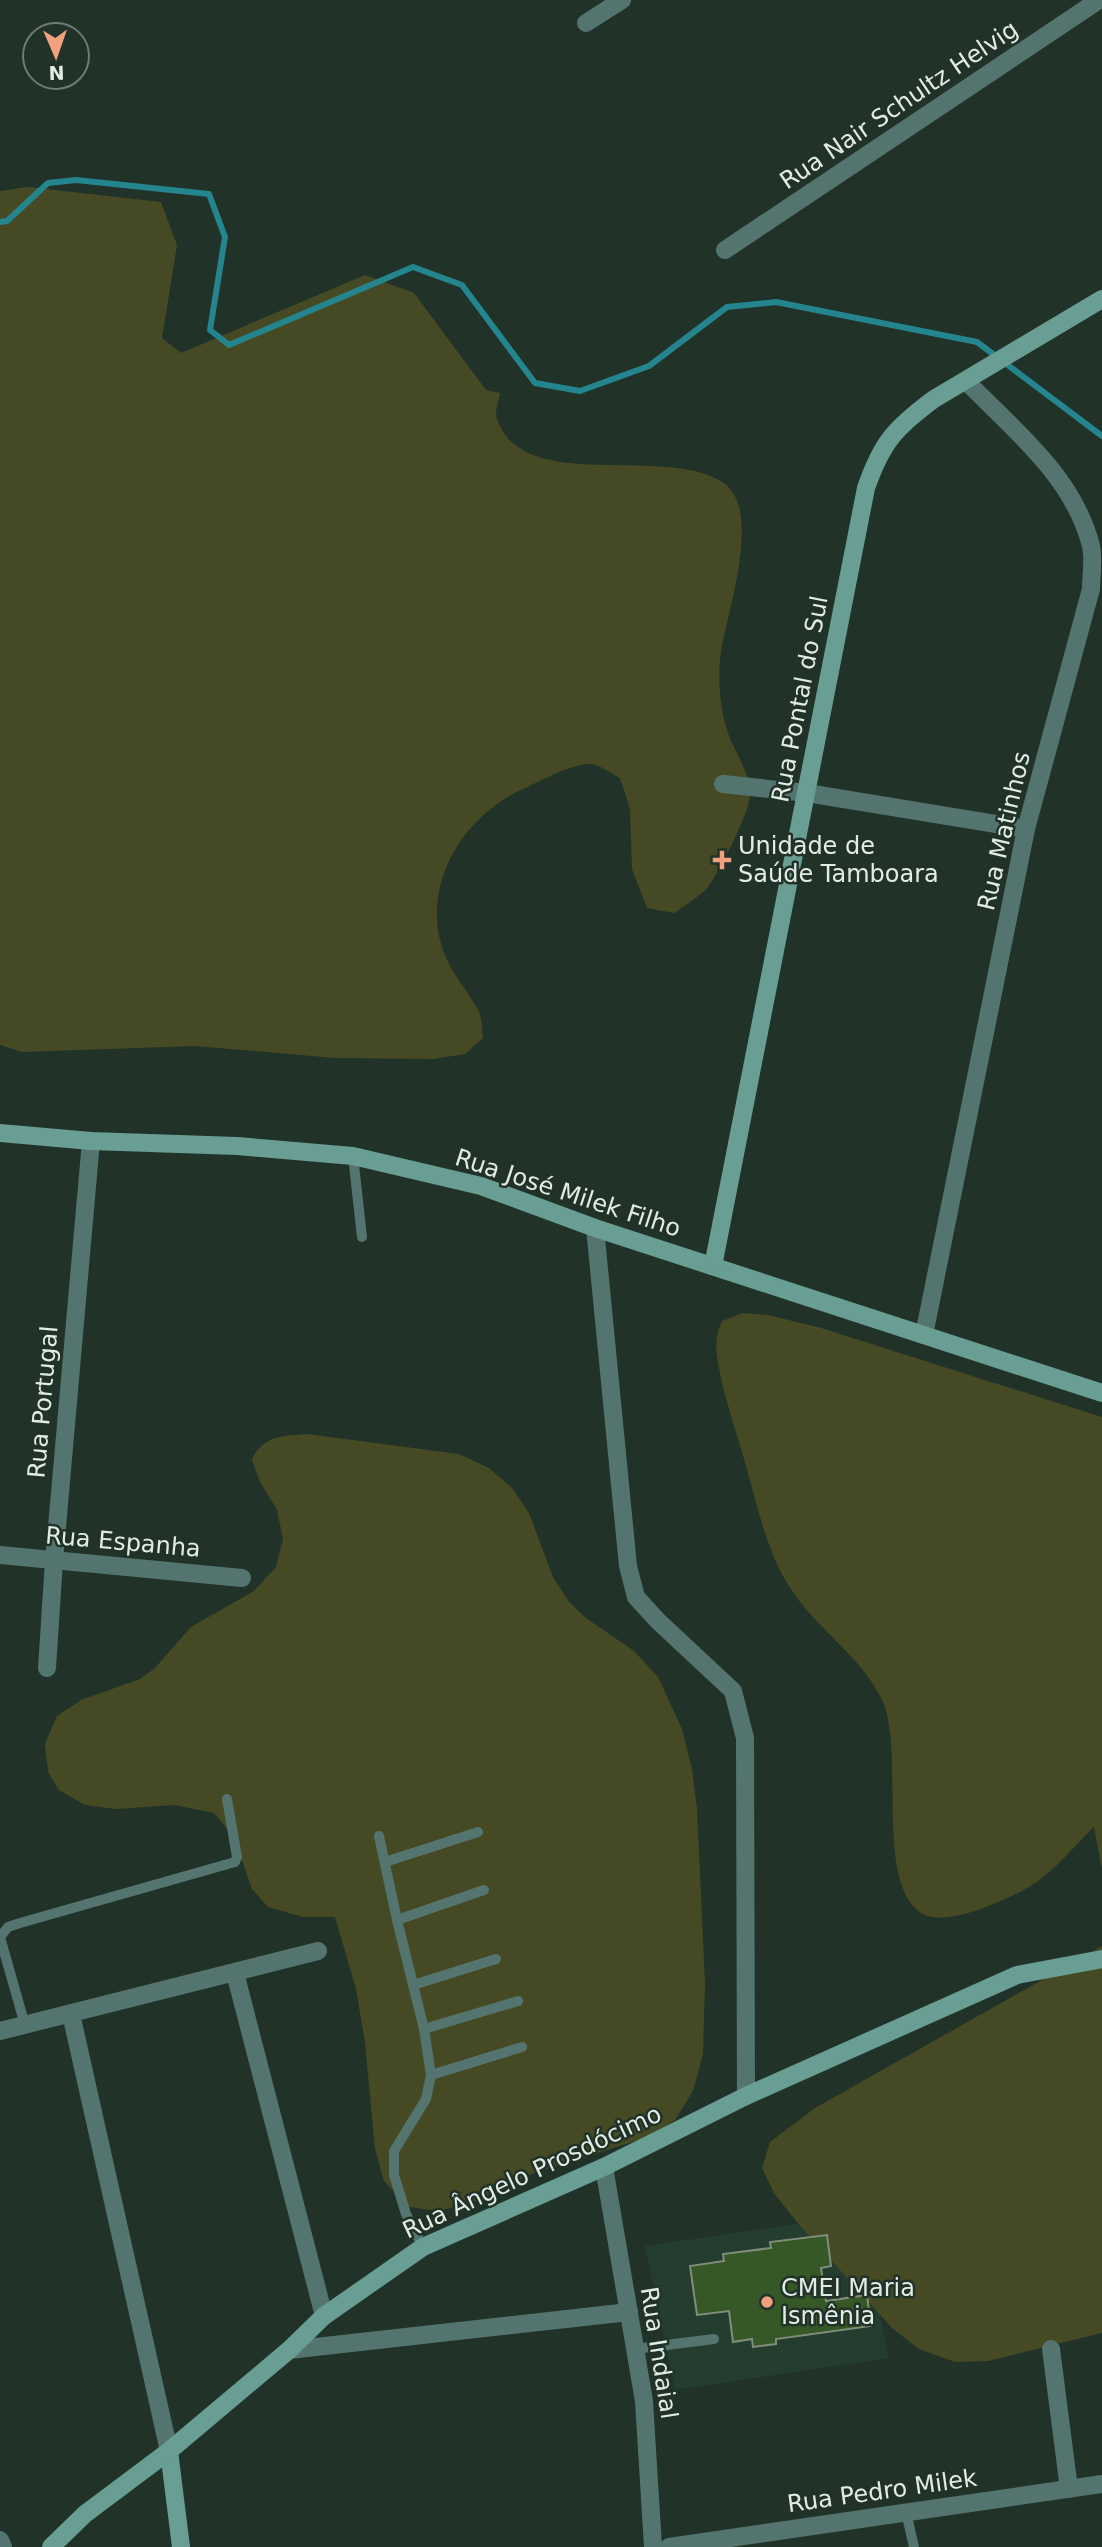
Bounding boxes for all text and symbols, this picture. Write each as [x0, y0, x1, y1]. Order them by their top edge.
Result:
street label: Rua Nair Schultz Helvig [775, 15, 1023, 195]
north arrow [21, 21, 91, 91]
text: N [48, 62, 65, 84]
street label: Rua Pontal do Sul [766, 593, 834, 805]
street label: Rua Matinhos [972, 749, 1036, 913]
place label: Unidade de Saúde Tamboara [738, 832, 939, 888]
marker: Unidade de Saúde Tamboara [712, 850, 732, 870]
street label: Rua José Milek Filho [452, 1143, 684, 1243]
street label: Rua Portugal [22, 1325, 64, 1479]
street label: Rua Espanha [44, 1521, 202, 1563]
street label: Rua Ângelo Prosdócimo [398, 2099, 666, 2244]
place label: CMEI Maria Ismênia [781, 2274, 915, 2330]
street label: Rua Indaial [635, 2285, 683, 2421]
marker: CMEI Maria Ismênia [759, 2294, 775, 2310]
street label: Rua Pedro Milek [785, 2464, 979, 2518]

